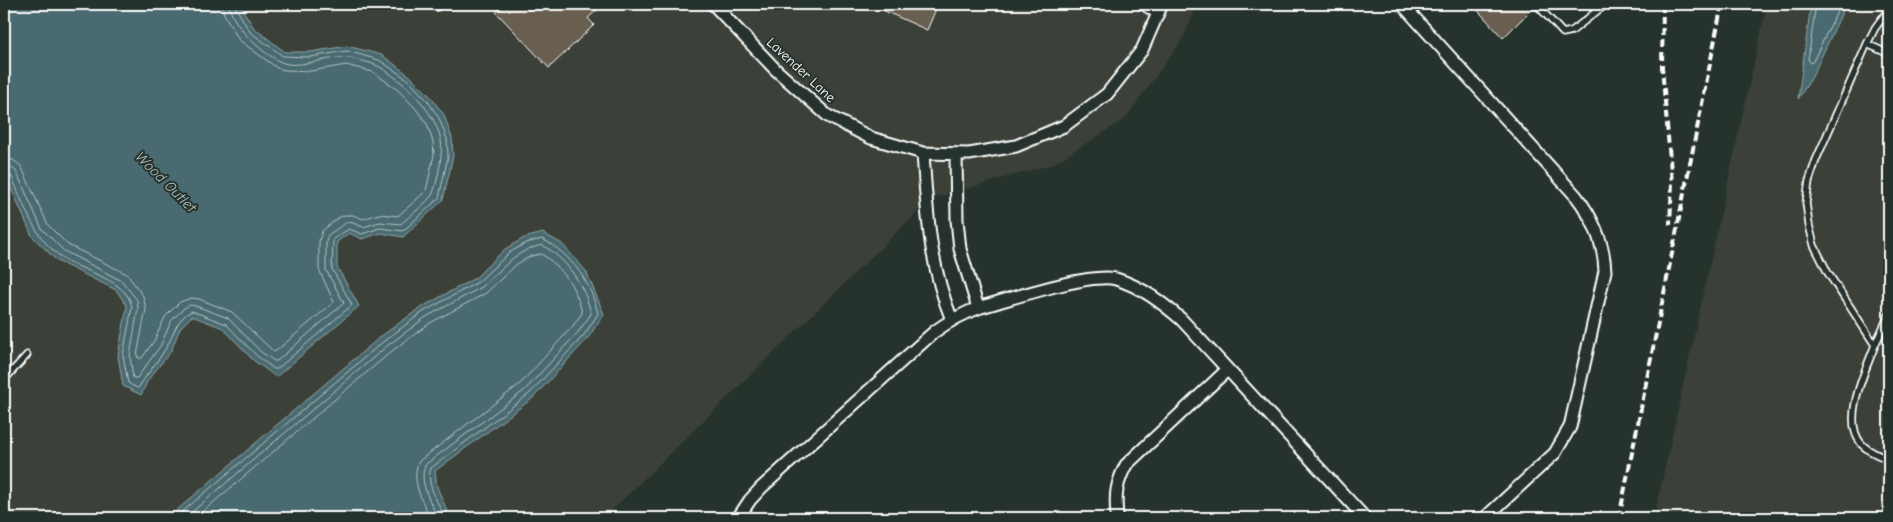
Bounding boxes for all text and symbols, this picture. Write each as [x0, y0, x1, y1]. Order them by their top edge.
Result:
street label: Lavender Lane [763, 34, 839, 106]
water label: Wood Outlet [132, 148, 201, 217]

